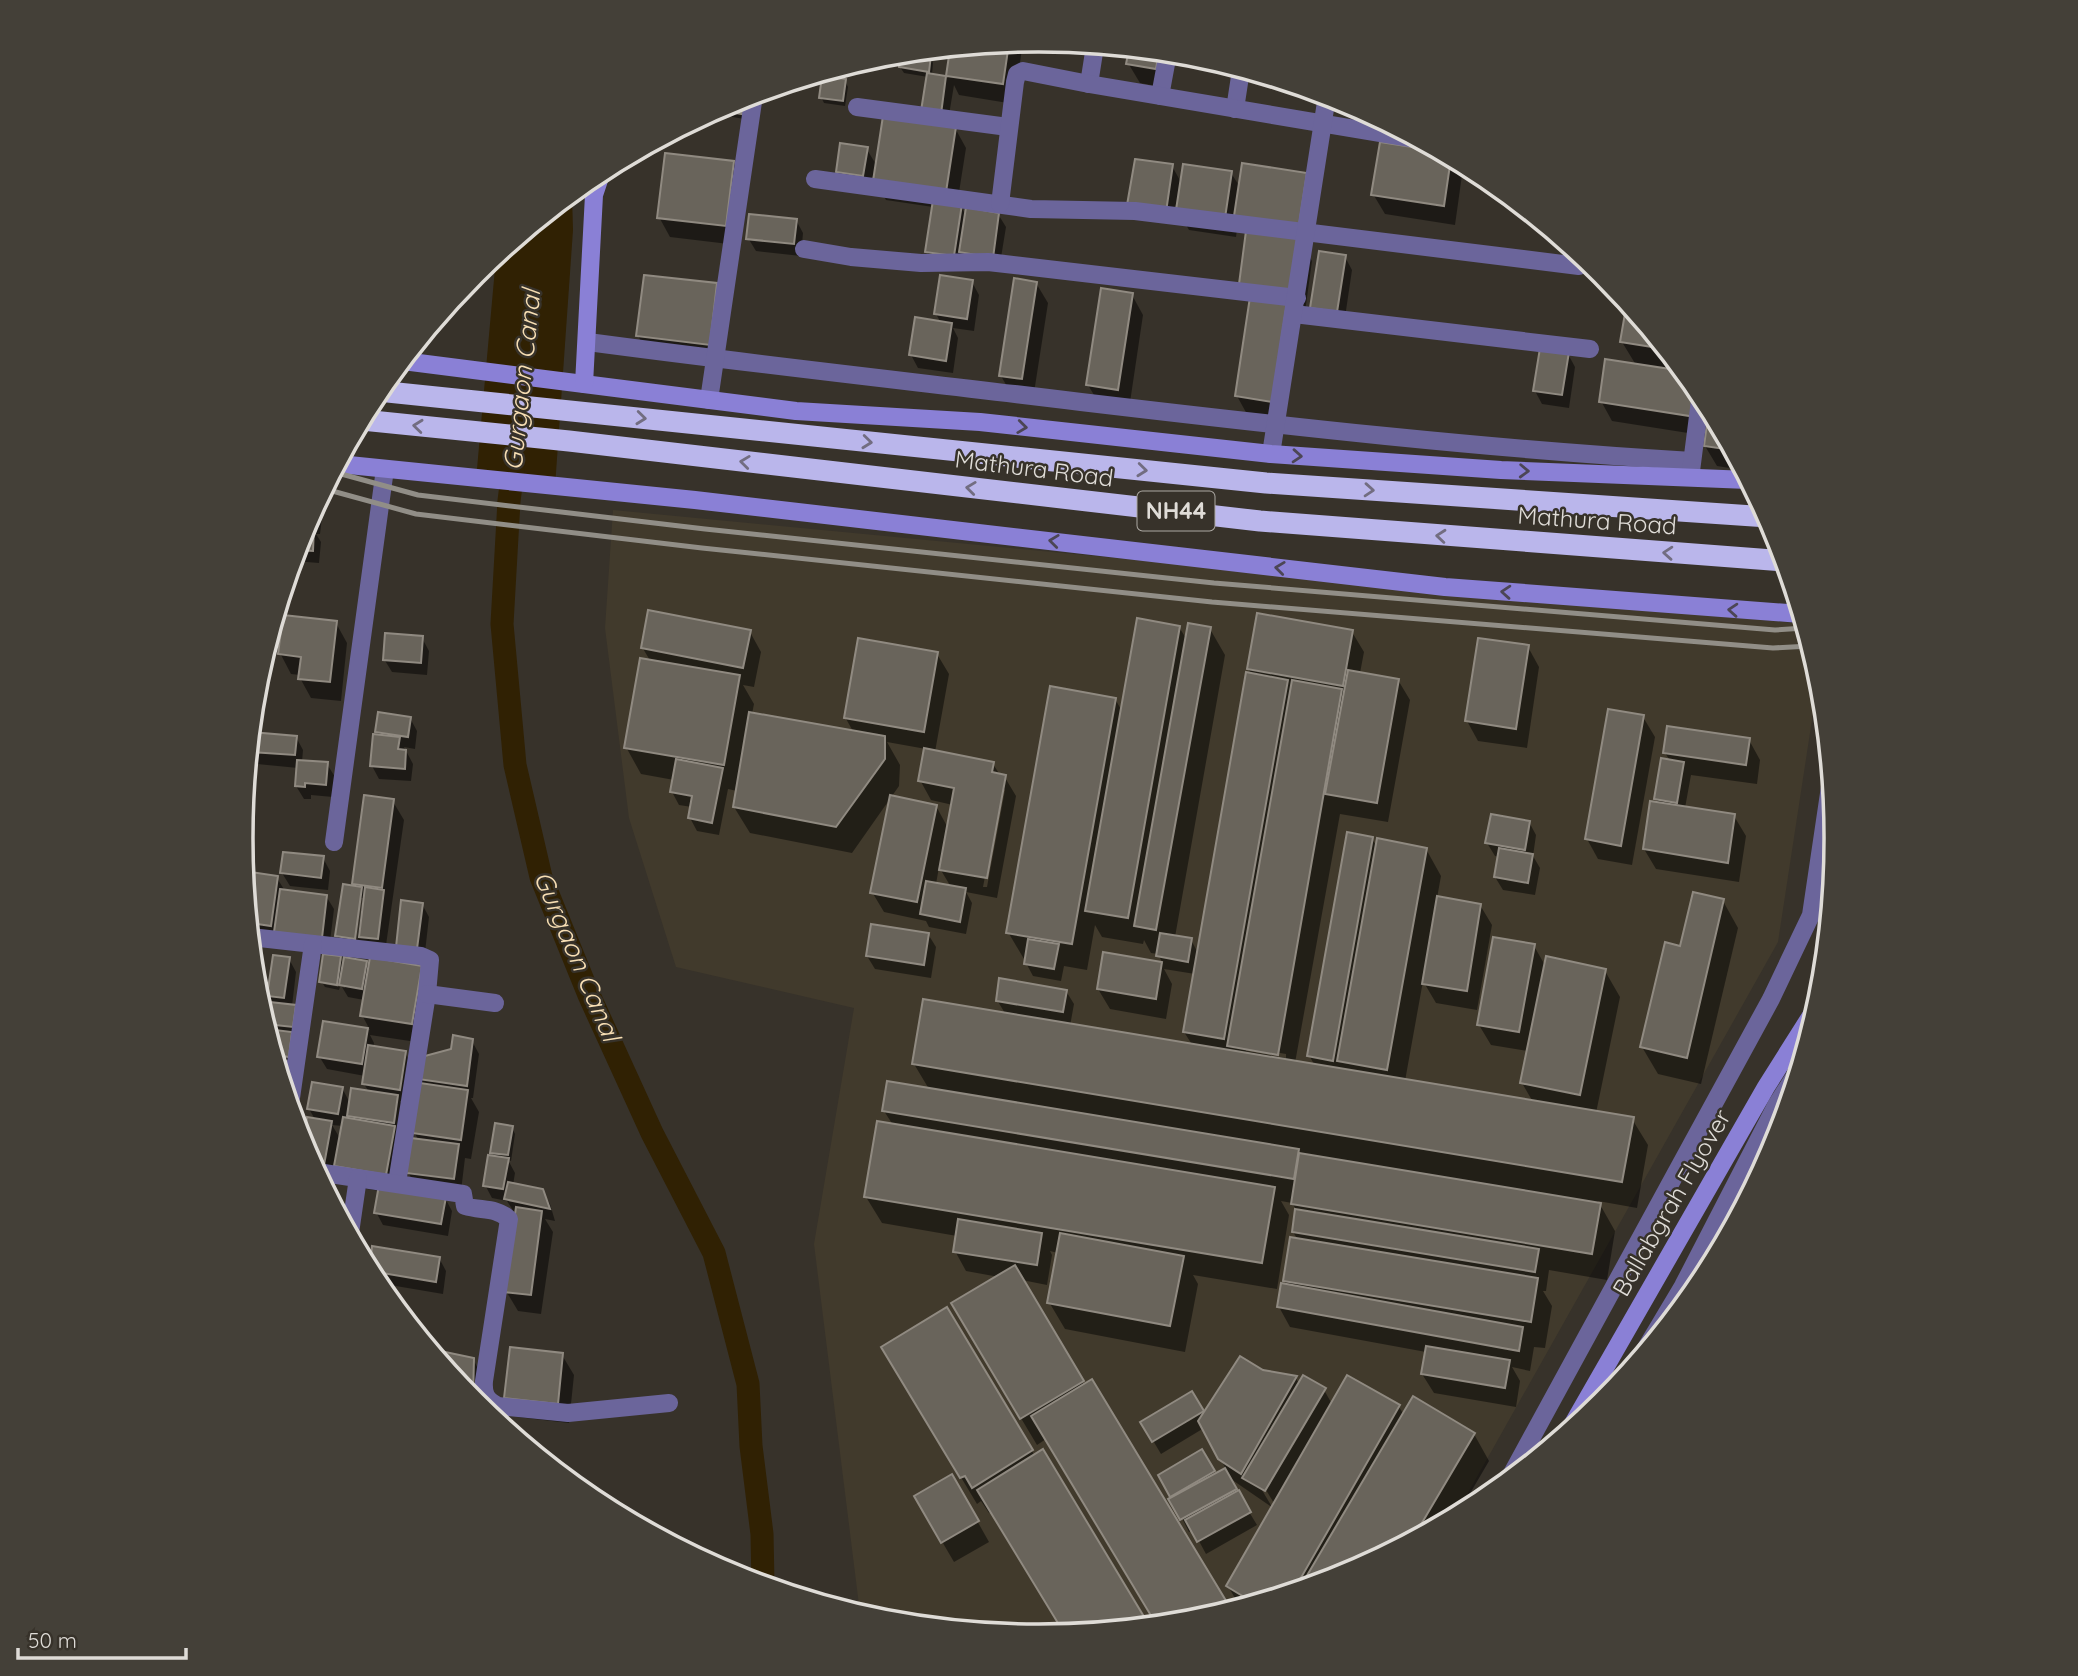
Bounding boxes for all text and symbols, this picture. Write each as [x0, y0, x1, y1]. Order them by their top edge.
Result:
water label: Gurgaon Canal [496, 285, 548, 472]
one-way arrow [635, 411, 647, 426]
one-way arrow [412, 419, 423, 434]
one-way arrow [1016, 419, 1028, 434]
one-way arrow [862, 434, 873, 449]
street label: Mathura Road [953, 443, 1115, 493]
one-way arrow [1292, 448, 1303, 463]
one-way arrow [739, 454, 751, 469]
one-way arrow [1137, 462, 1148, 477]
one-way arrow [1519, 464, 1530, 479]
one-way arrow [965, 480, 977, 495]
one-way arrow [1364, 482, 1375, 497]
road number: NH44 [1138, 491, 1214, 530]
street label: Mathura Road [1517, 499, 1678, 541]
one-way arrow [1435, 529, 1446, 544]
one-way arrow [1048, 534, 1060, 549]
one-way arrow [1662, 546, 1673, 561]
one-way arrow [1274, 561, 1285, 576]
one-way arrow [1500, 585, 1511, 600]
one-way arrow [1727, 603, 1738, 618]
water label: Gurgaon Canal [527, 866, 629, 1049]
street label: Ballabgrah Flyover [1605, 1104, 1737, 1301]
scale bar [18, 1616, 186, 1660]
text: 50 m [28, 1627, 77, 1653]

